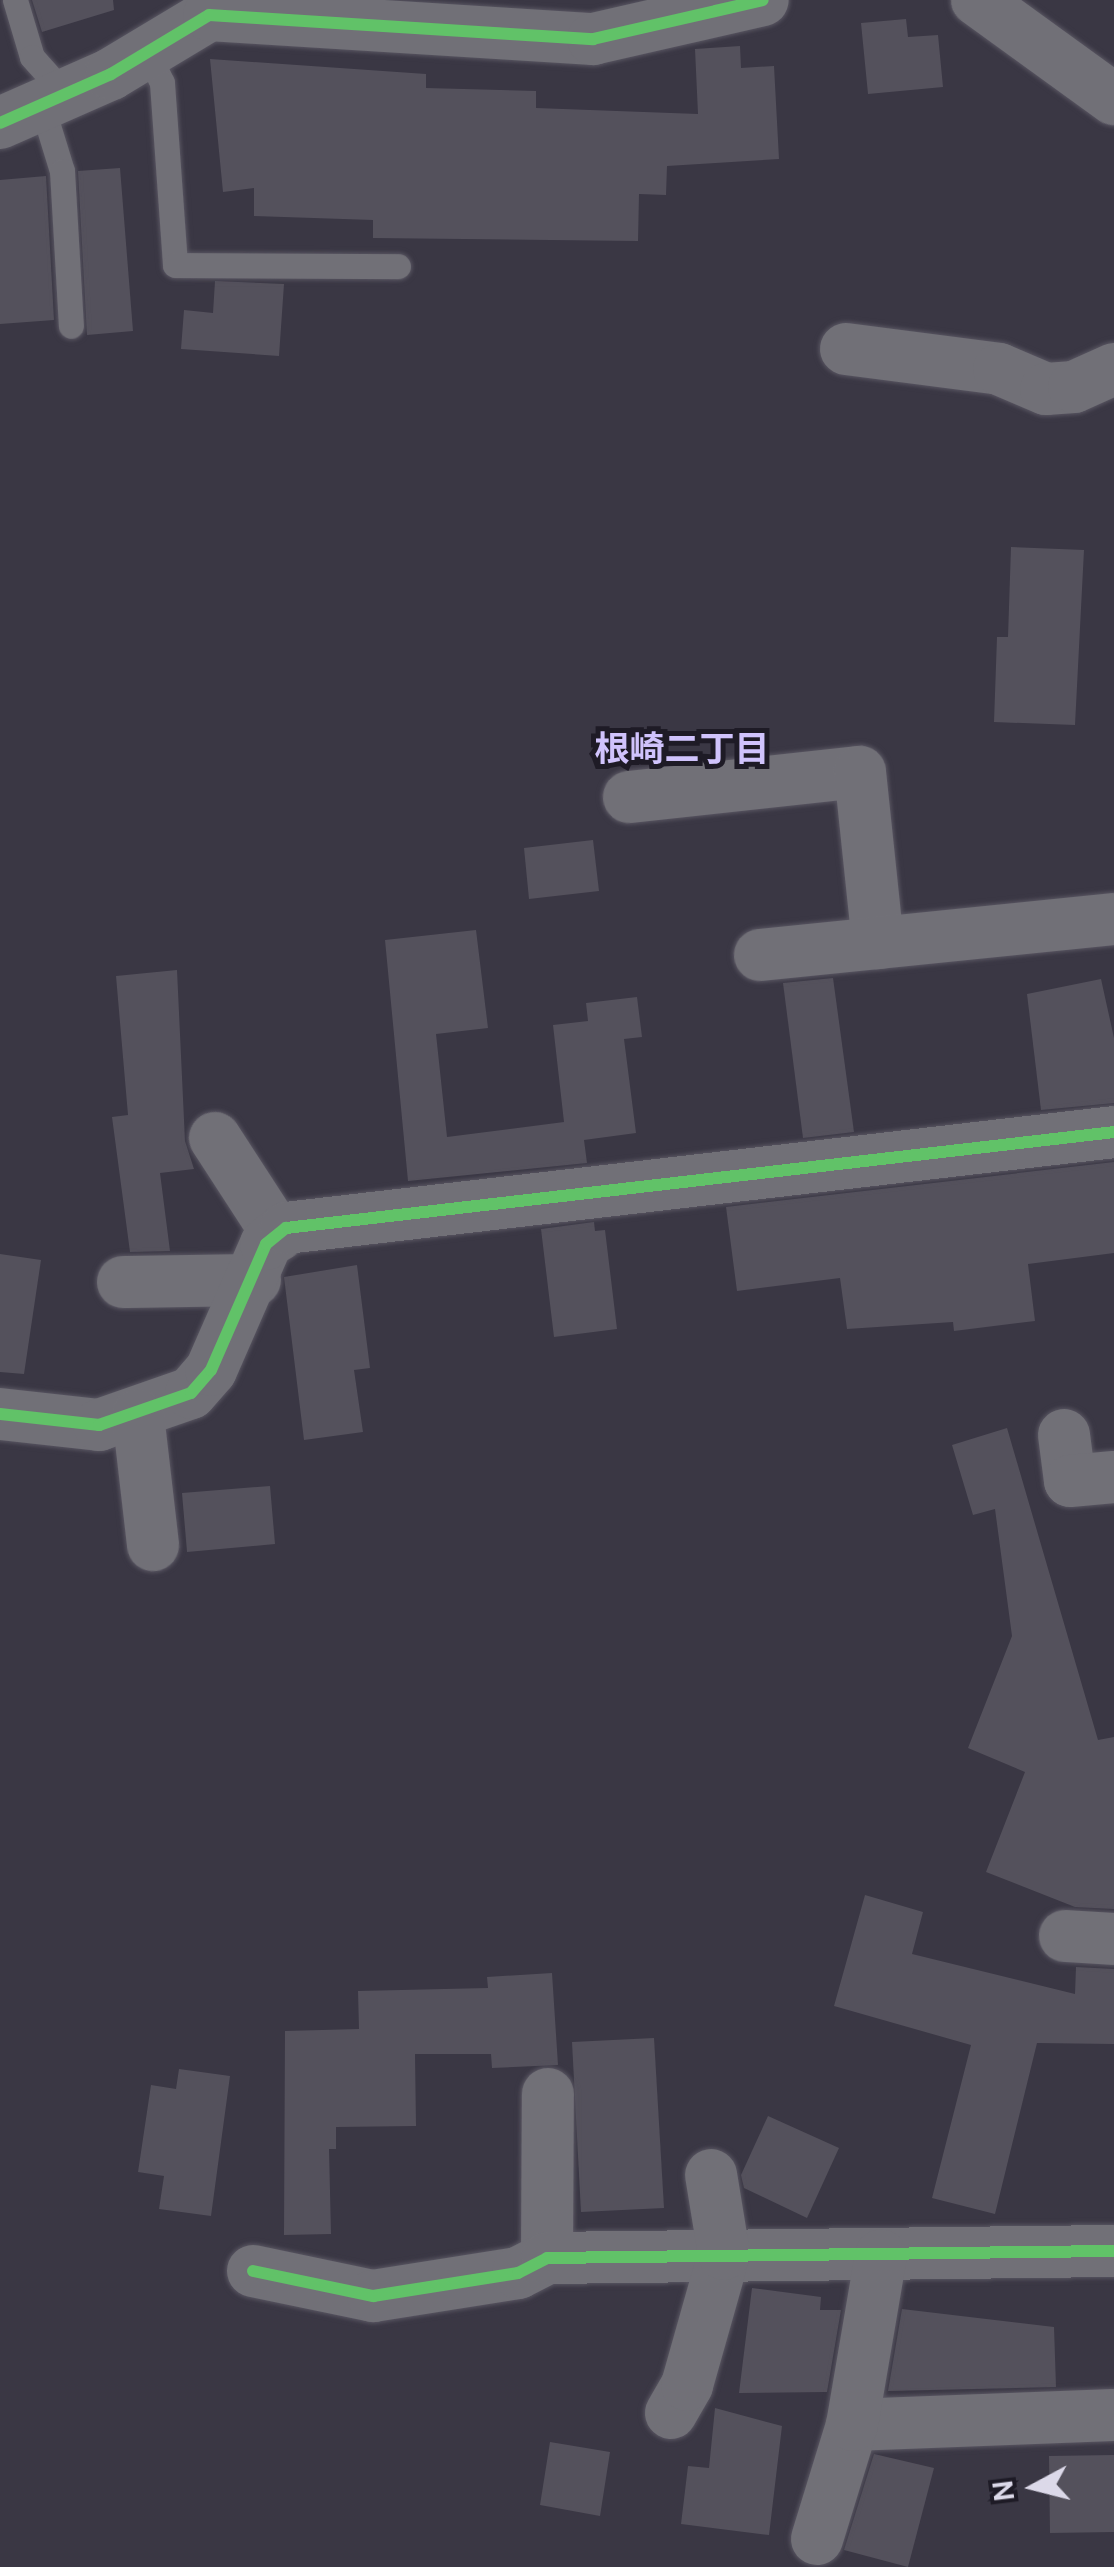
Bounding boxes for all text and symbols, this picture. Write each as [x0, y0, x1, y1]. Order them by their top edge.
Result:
district label: 根崎二丁目 [595, 728, 769, 770]
north arrow [984, 2437, 1084, 2537]
text: N [984, 2478, 1023, 2503]

